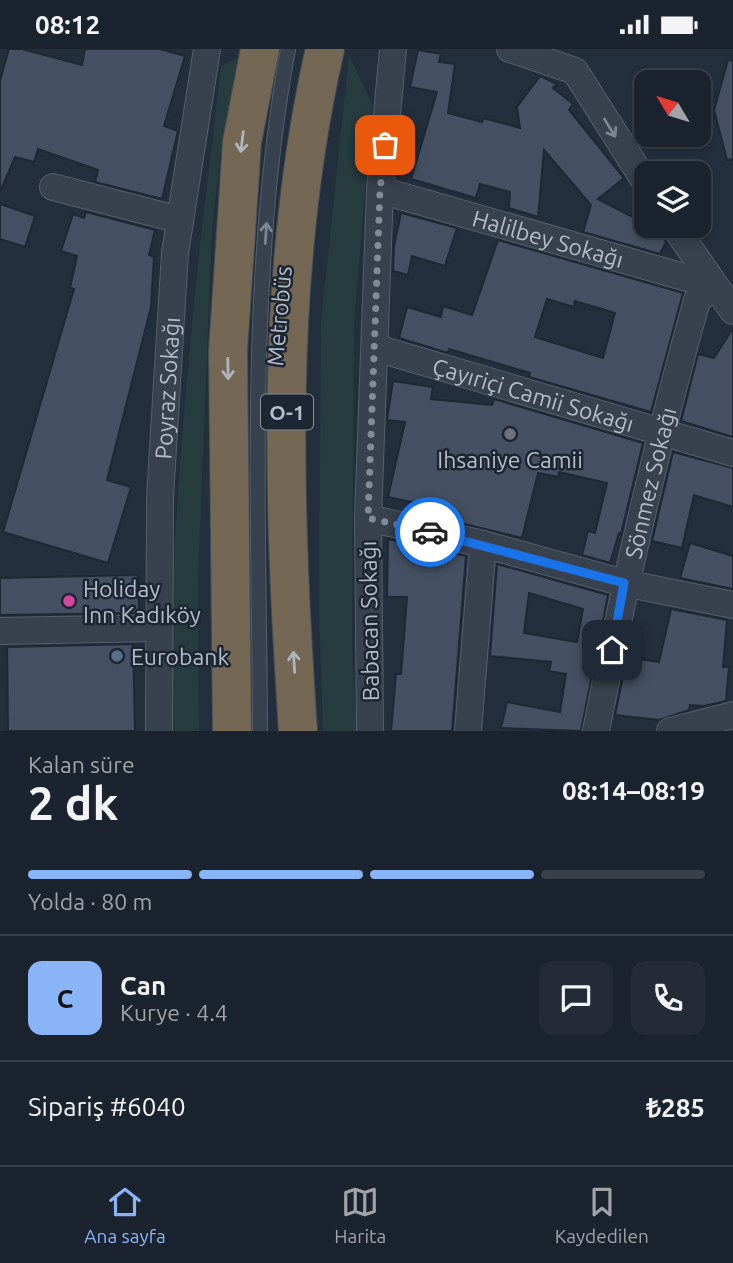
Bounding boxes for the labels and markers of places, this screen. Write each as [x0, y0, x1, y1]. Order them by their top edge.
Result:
pin [355, 115, 415, 175]
marker: Ihsaniye Camii [502, 426, 518, 442]
place label: Ihsaniye Camii [437, 447, 583, 472]
place label: Holiday Inn Kadıköy [83, 576, 201, 627]
marker: Holiday Inn Kadıköy [61, 593, 77, 609]
pin [582, 620, 642, 680]
place label: Eurobank [131, 644, 229, 669]
marker: Eurobank [109, 648, 125, 664]

